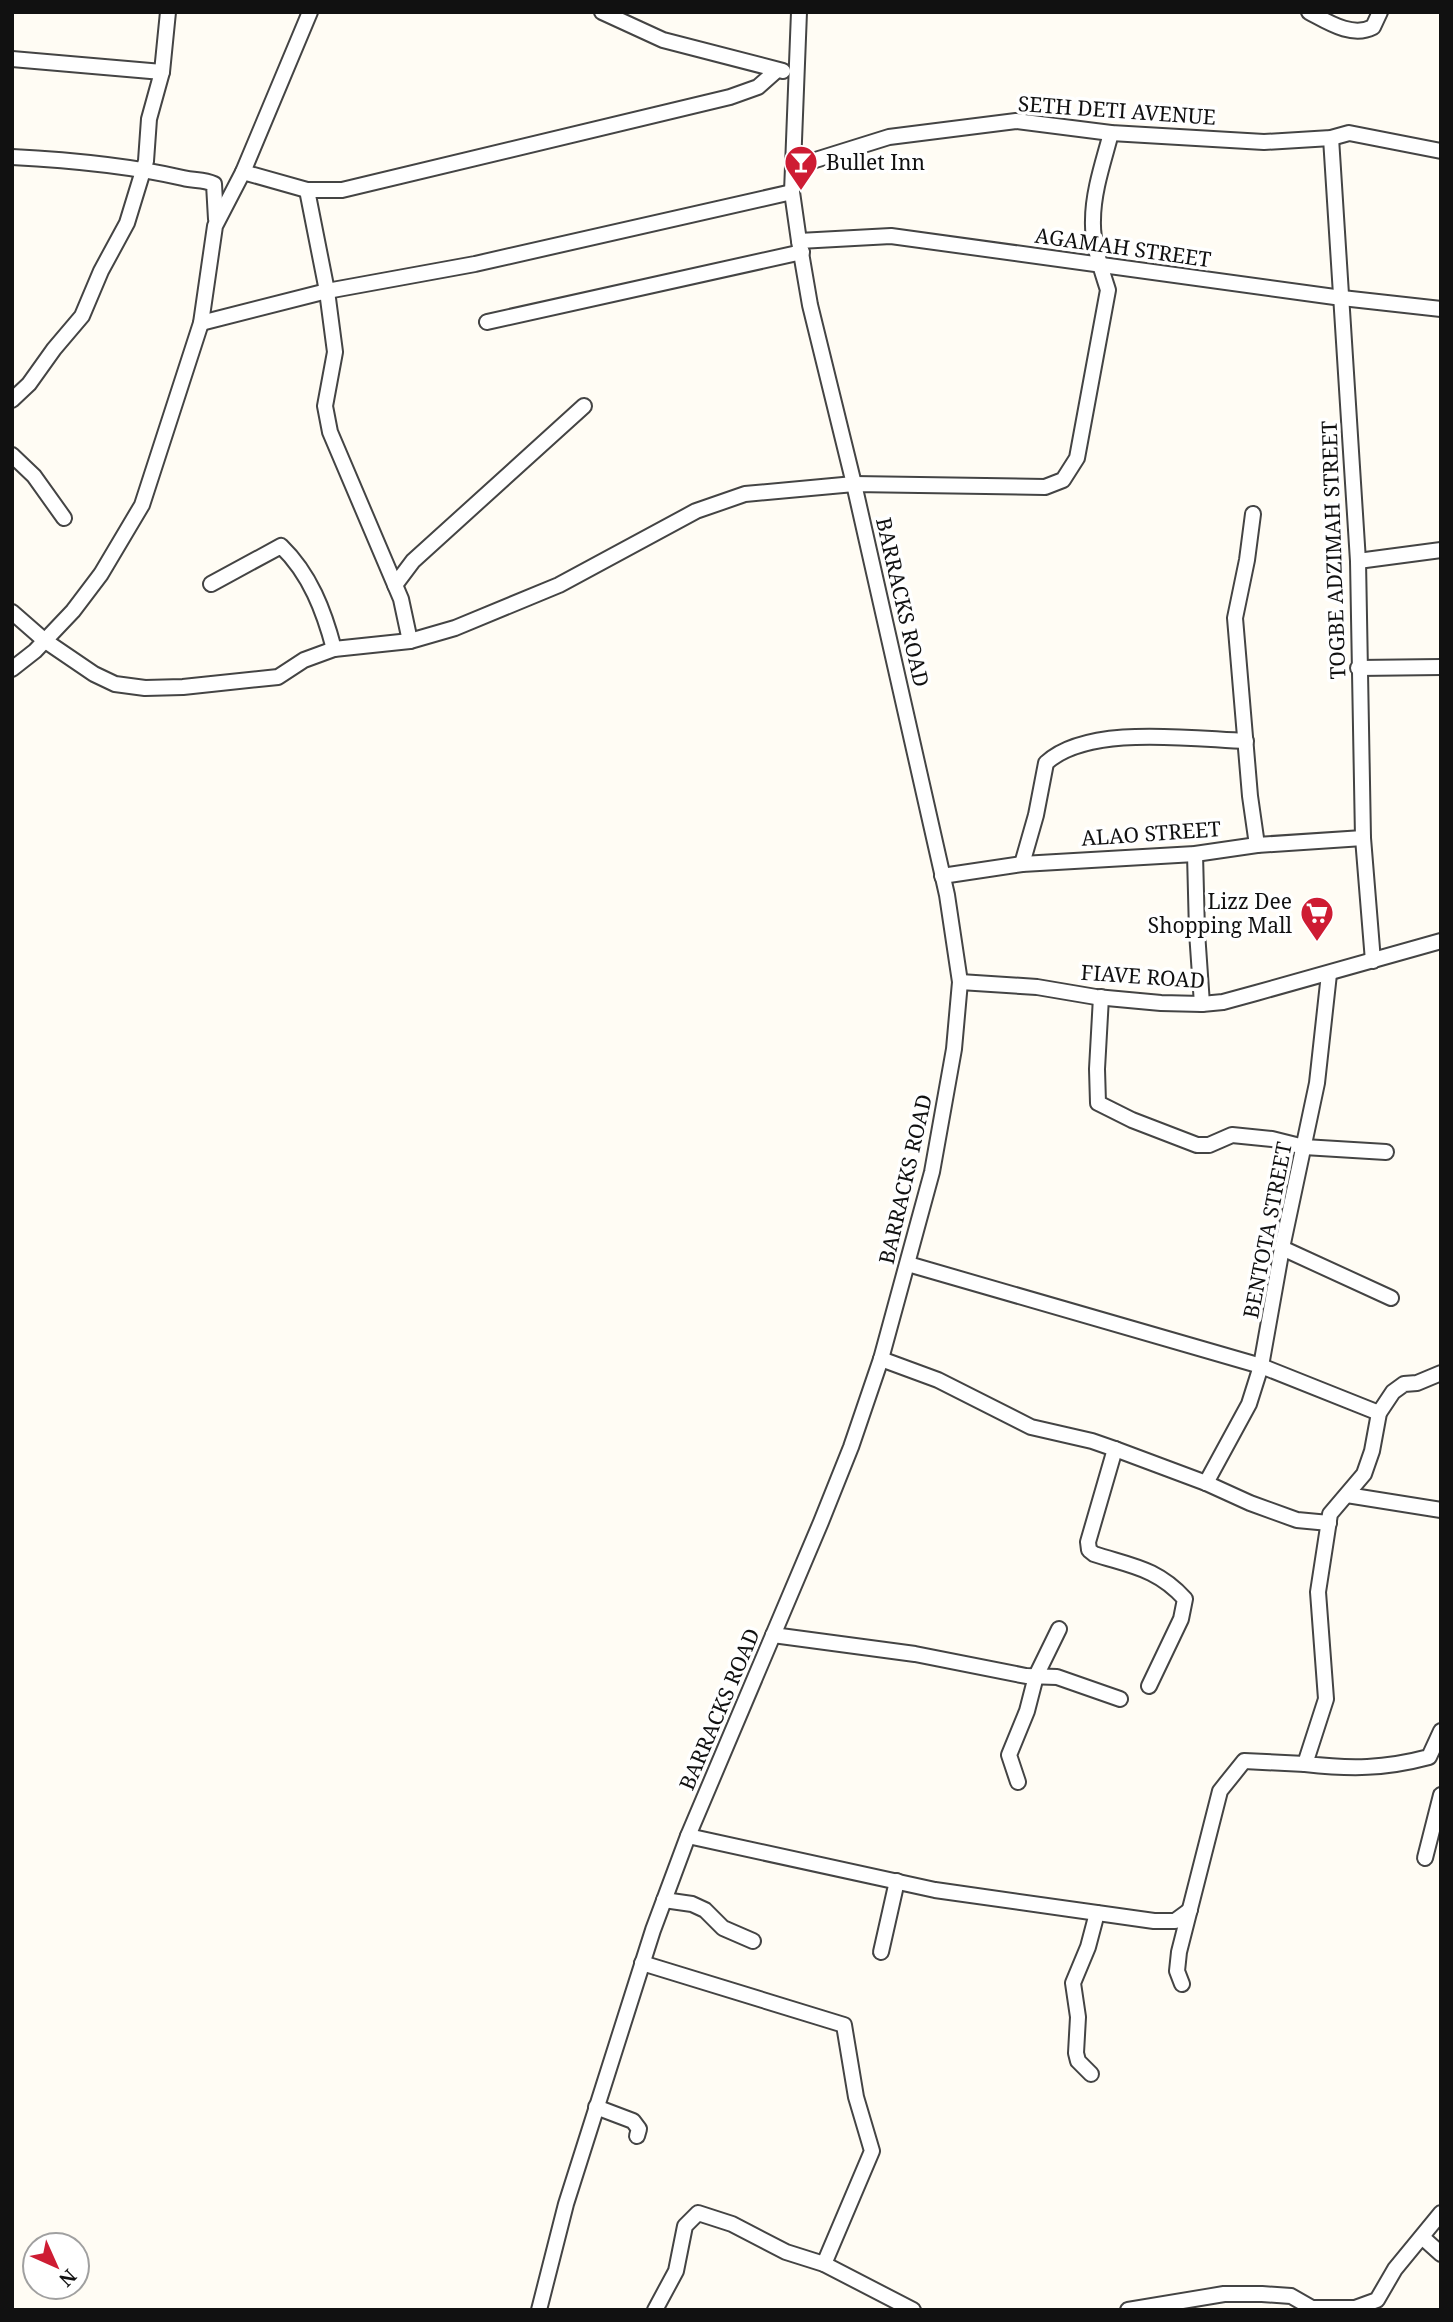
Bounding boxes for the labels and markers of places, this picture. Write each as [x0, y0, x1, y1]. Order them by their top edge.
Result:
bar icon: Bullet Inn [782, 143, 820, 192]
place label: Bullet Inn [826, 148, 925, 176]
place label: Lizz Dee Shopping Mall [1148, 887, 1292, 939]
supermarket icon: Lizz Dee Shopping Mall [1298, 894, 1336, 943]

